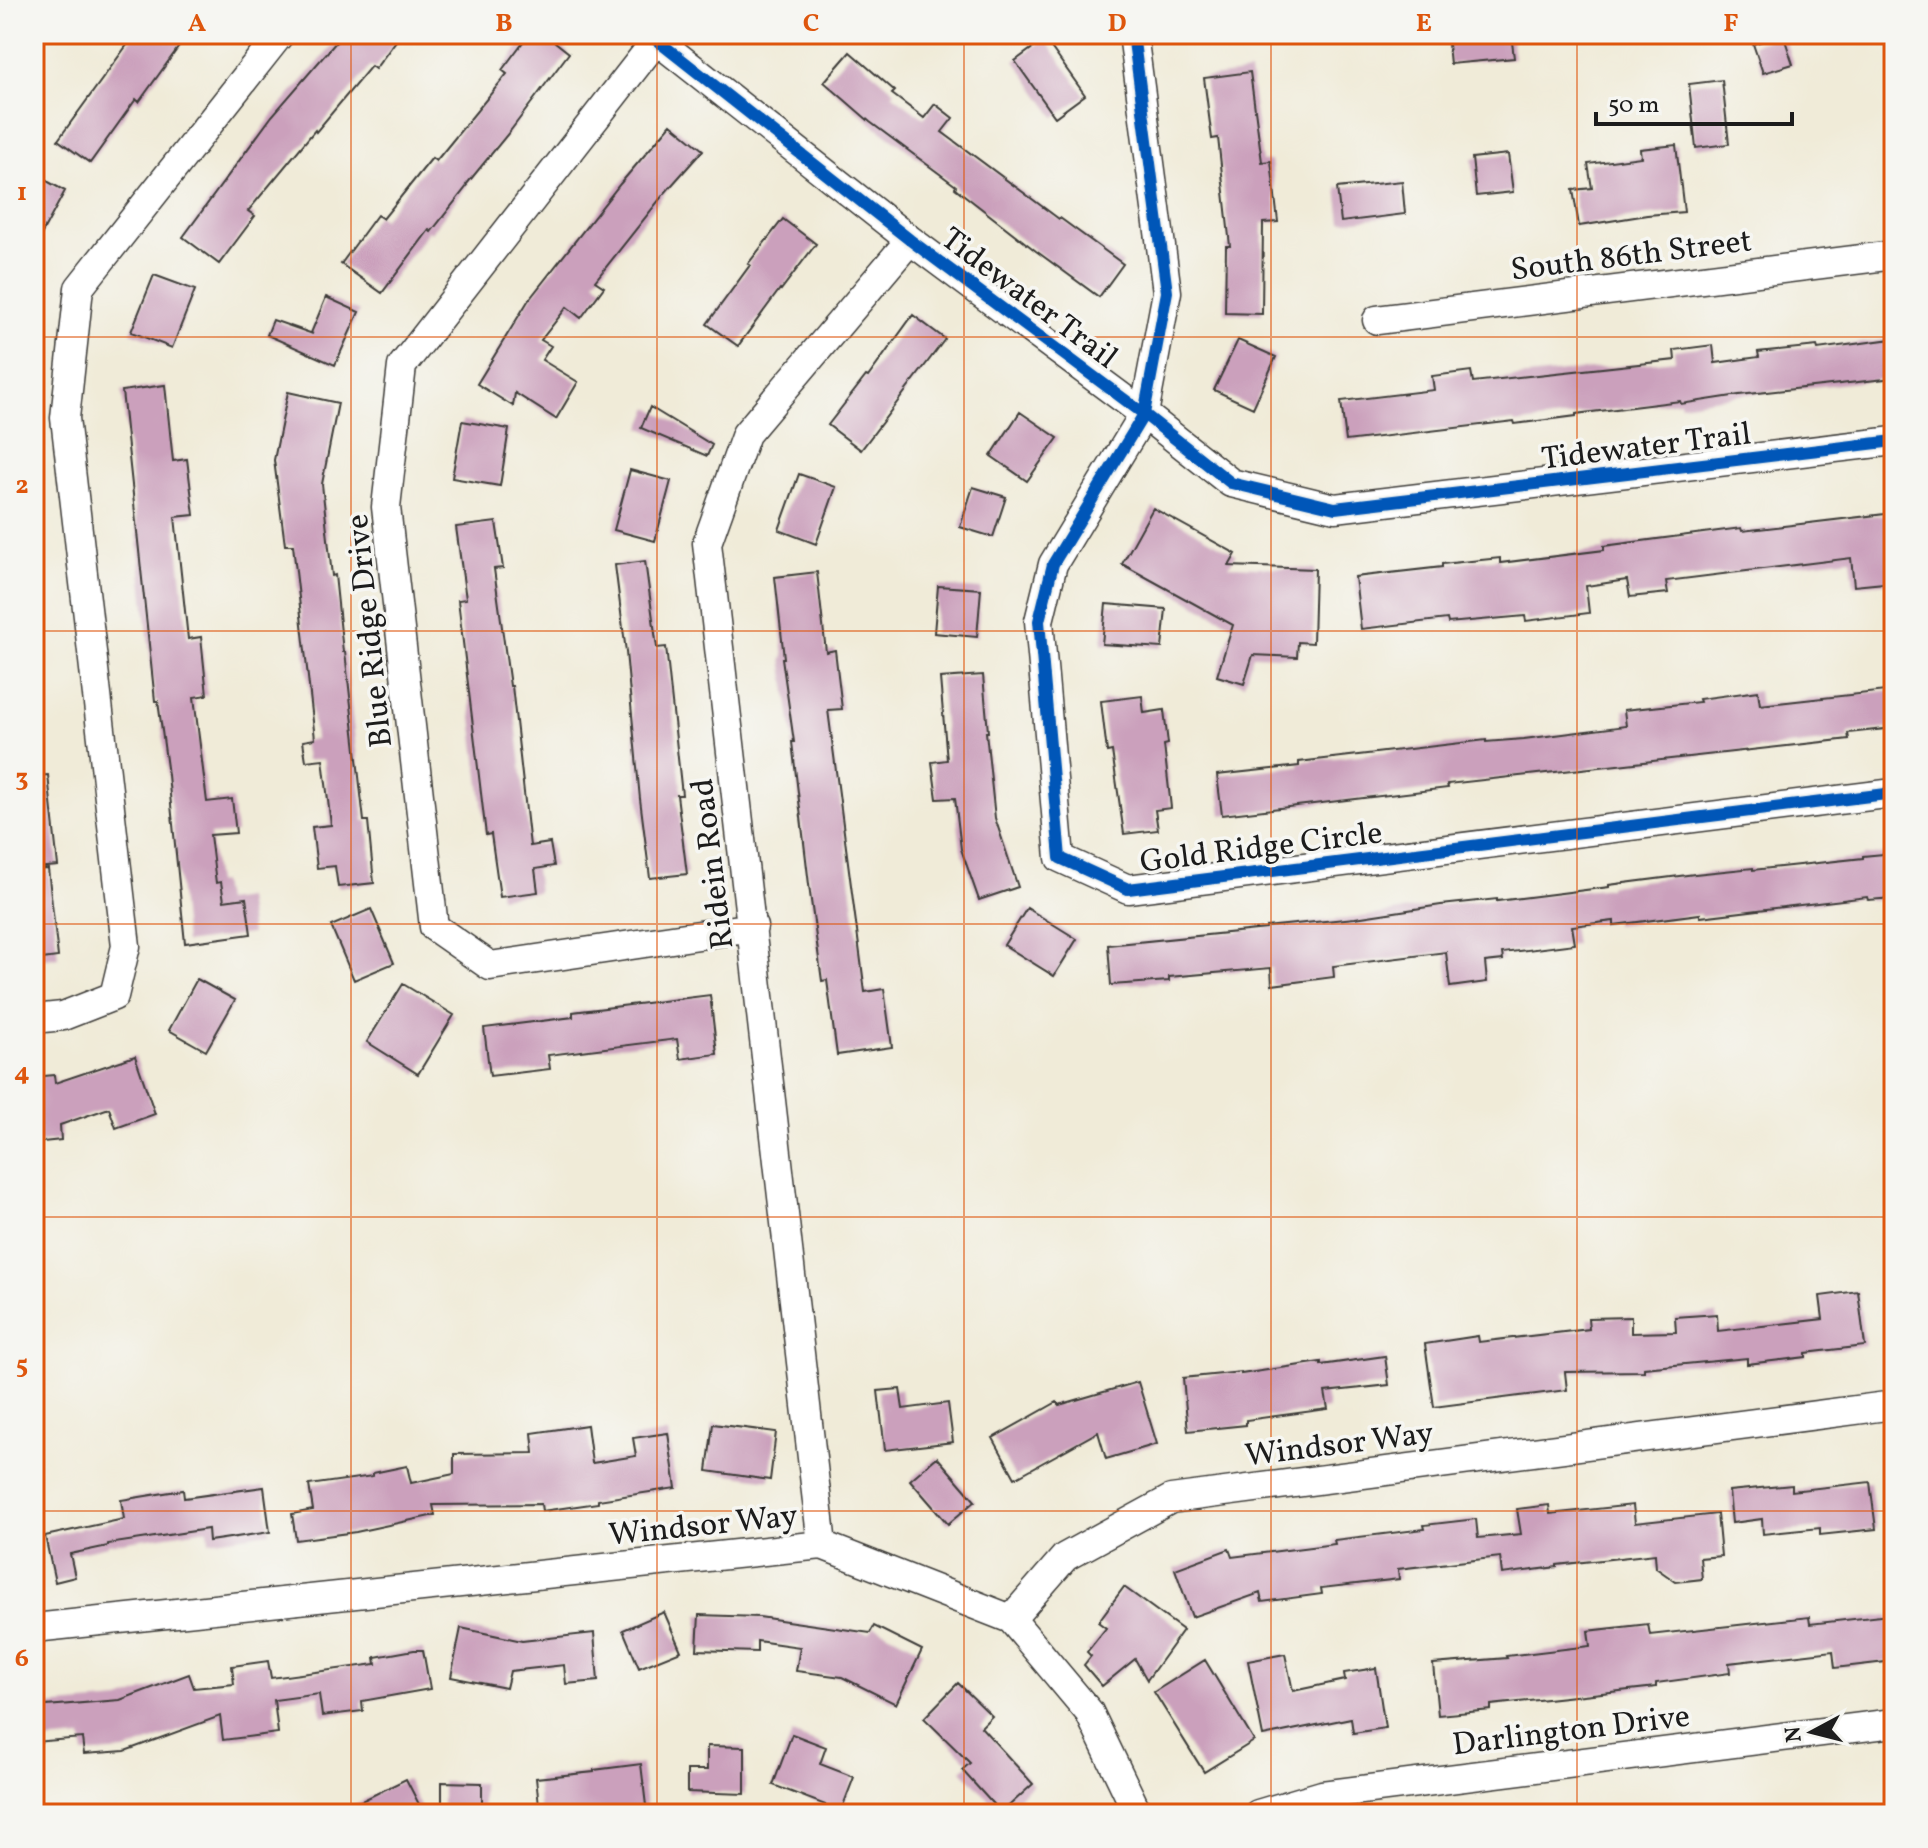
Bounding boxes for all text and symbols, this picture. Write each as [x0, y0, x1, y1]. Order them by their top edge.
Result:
text: A [188, 6, 207, 42]
text: B [495, 6, 513, 42]
text: C [803, 6, 819, 42]
text: D [1107, 6, 1127, 42]
text: E [1416, 6, 1432, 42]
text: F [1723, 6, 1739, 42]
scale bar [1596, 76, 1792, 126]
text: 50 m [1608, 89, 1660, 123]
text: 1 [17, 175, 27, 211]
street label: Tidewater Trail [931, 218, 1126, 380]
street label: South 86th Street [1508, 220, 1754, 294]
street label: Tidewater Trail [1539, 413, 1754, 483]
text: 2 [15, 468, 29, 504]
street label: Blue Ridge Drive [337, 512, 405, 750]
text: 3 [15, 761, 29, 797]
street label: Ridein Road [682, 776, 746, 952]
street label: Gold Ridge Circle [1138, 812, 1385, 886]
text: 4 [14, 1055, 30, 1091]
text: 5 [16, 1348, 28, 1384]
street label: Windsor Way [1243, 1413, 1436, 1479]
street label: Windsor Way [607, 1495, 800, 1559]
text: 6 [15, 1641, 29, 1677]
north arrow [1772, 1692, 1852, 1772]
street label: Darlington Drive [1450, 1696, 1693, 1768]
text: N [1778, 1724, 1811, 1744]

